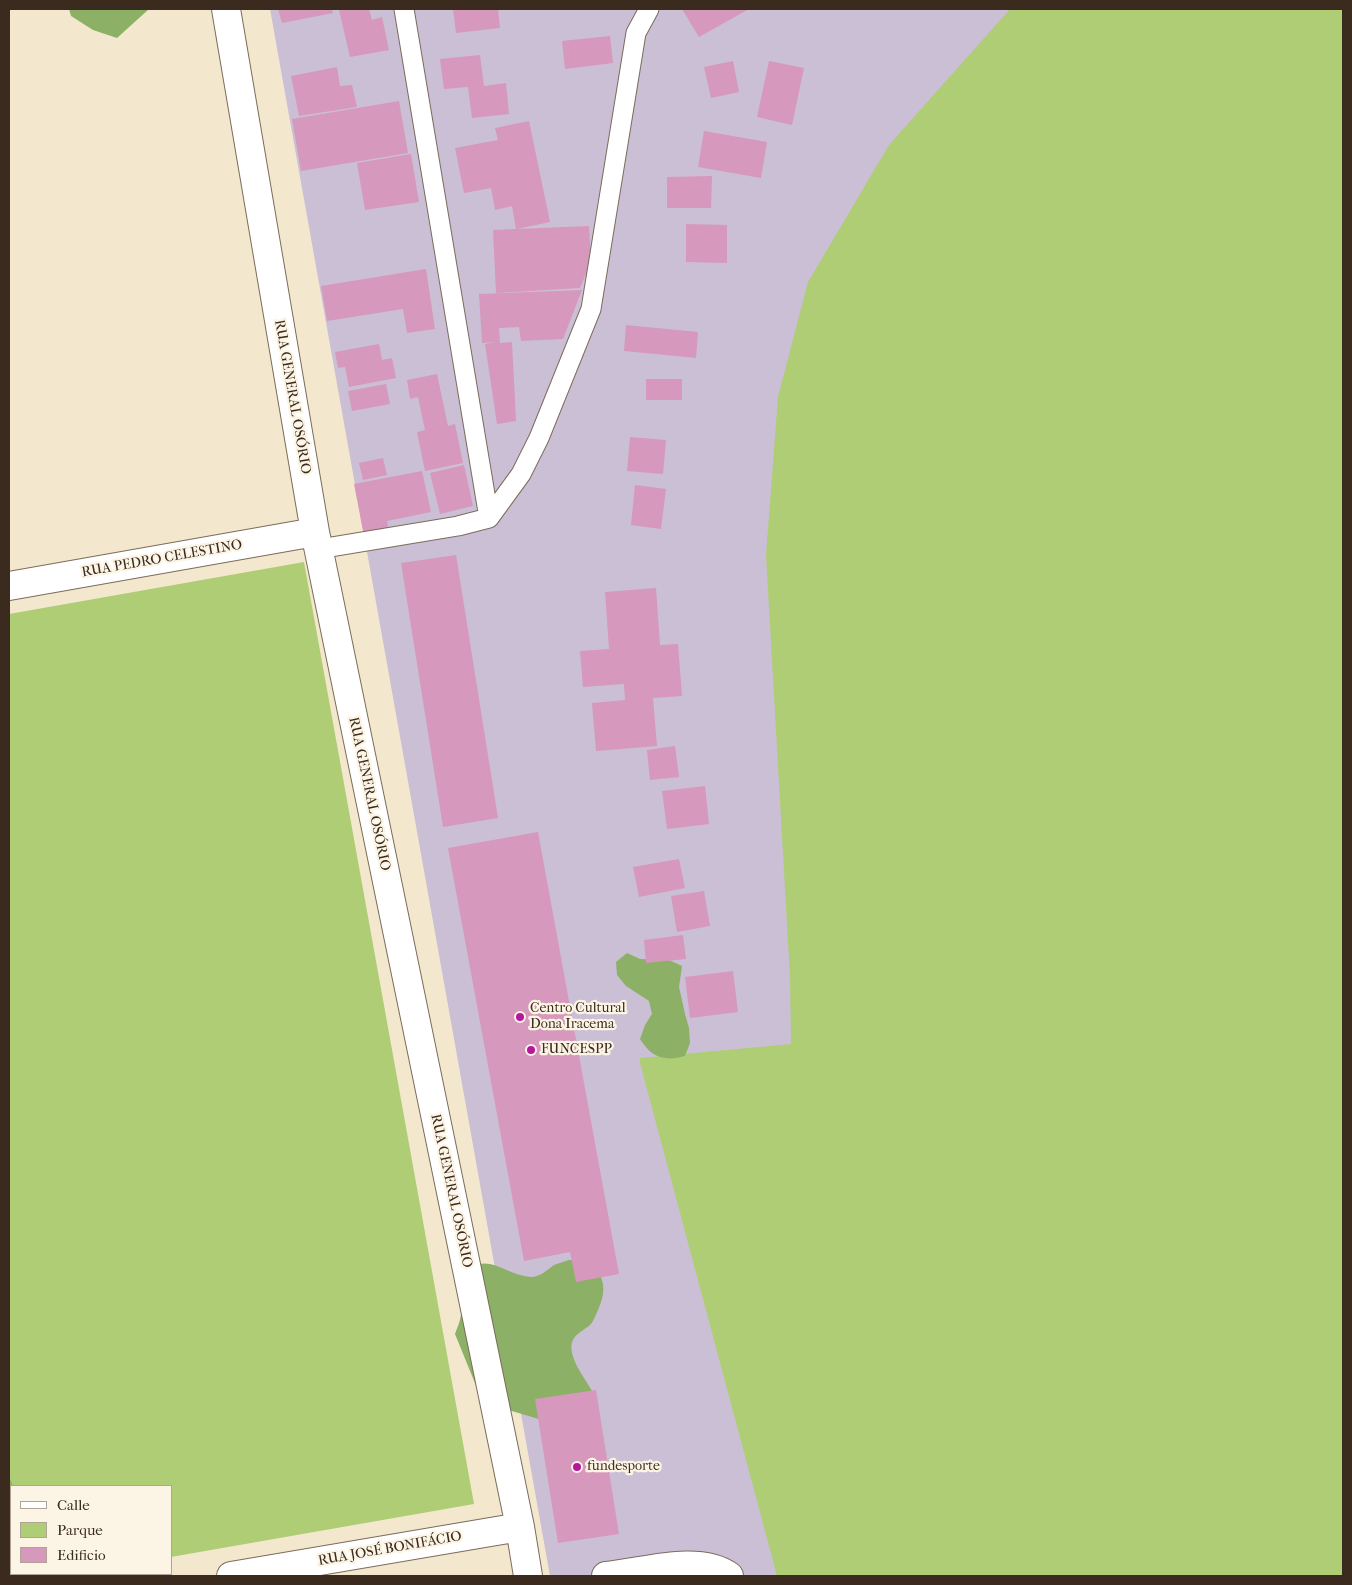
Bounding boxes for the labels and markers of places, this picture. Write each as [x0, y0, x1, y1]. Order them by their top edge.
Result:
place label: Centro Cultural Dona Iracema [530, 1001, 626, 1034]
marker: Centro Cultural Dona Iracema [514, 1011, 526, 1023]
place label: FUNCESPP [541, 1042, 612, 1058]
marker: FUNCESPP [525, 1044, 537, 1056]
place label: fundesporte [587, 1459, 660, 1475]
marker: fundesporte [571, 1461, 583, 1473]

